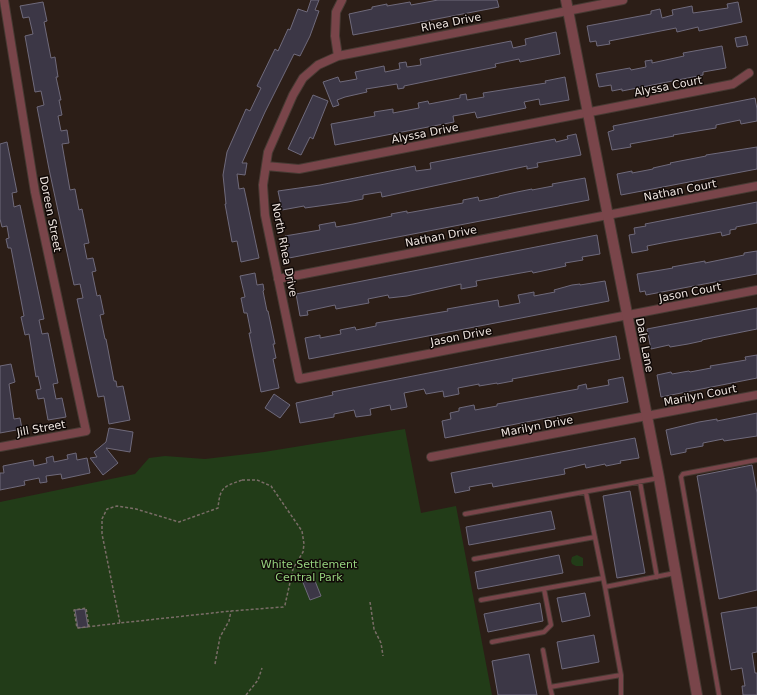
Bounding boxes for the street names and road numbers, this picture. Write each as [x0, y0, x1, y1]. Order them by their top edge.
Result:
street label: Rhea Drive [420, 10, 482, 35]
street label: Alyssa Court [633, 73, 704, 99]
street label: Alyssa Drive [390, 121, 460, 146]
street label: Doreen Street [37, 175, 64, 254]
street label: Nathan Court [643, 177, 718, 204]
street label: North Rhea Drive [269, 202, 300, 298]
street label: Nathan Drive [404, 223, 478, 250]
street label: Jason Court [657, 280, 723, 305]
street label: Dale Lane [633, 317, 656, 374]
street label: Jason Drive [428, 324, 493, 349]
street label: Marilyn Court [663, 382, 738, 409]
street label: Marilyn Drive [500, 413, 574, 440]
street label: Jill Street [15, 418, 67, 439]

